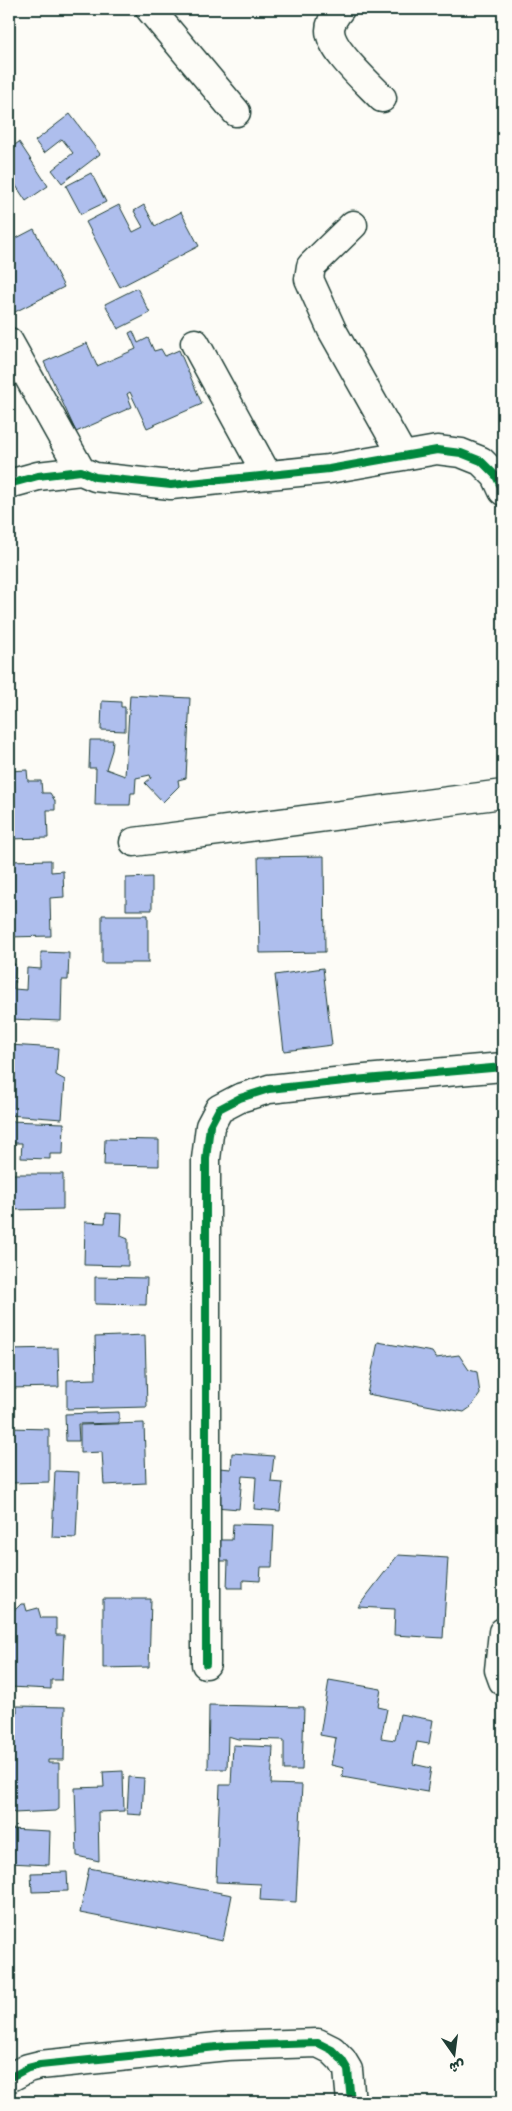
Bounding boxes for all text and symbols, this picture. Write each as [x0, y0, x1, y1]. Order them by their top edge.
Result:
north arrow [430, 2028, 480, 2078]
text: ش [447, 2056, 467, 2078]

